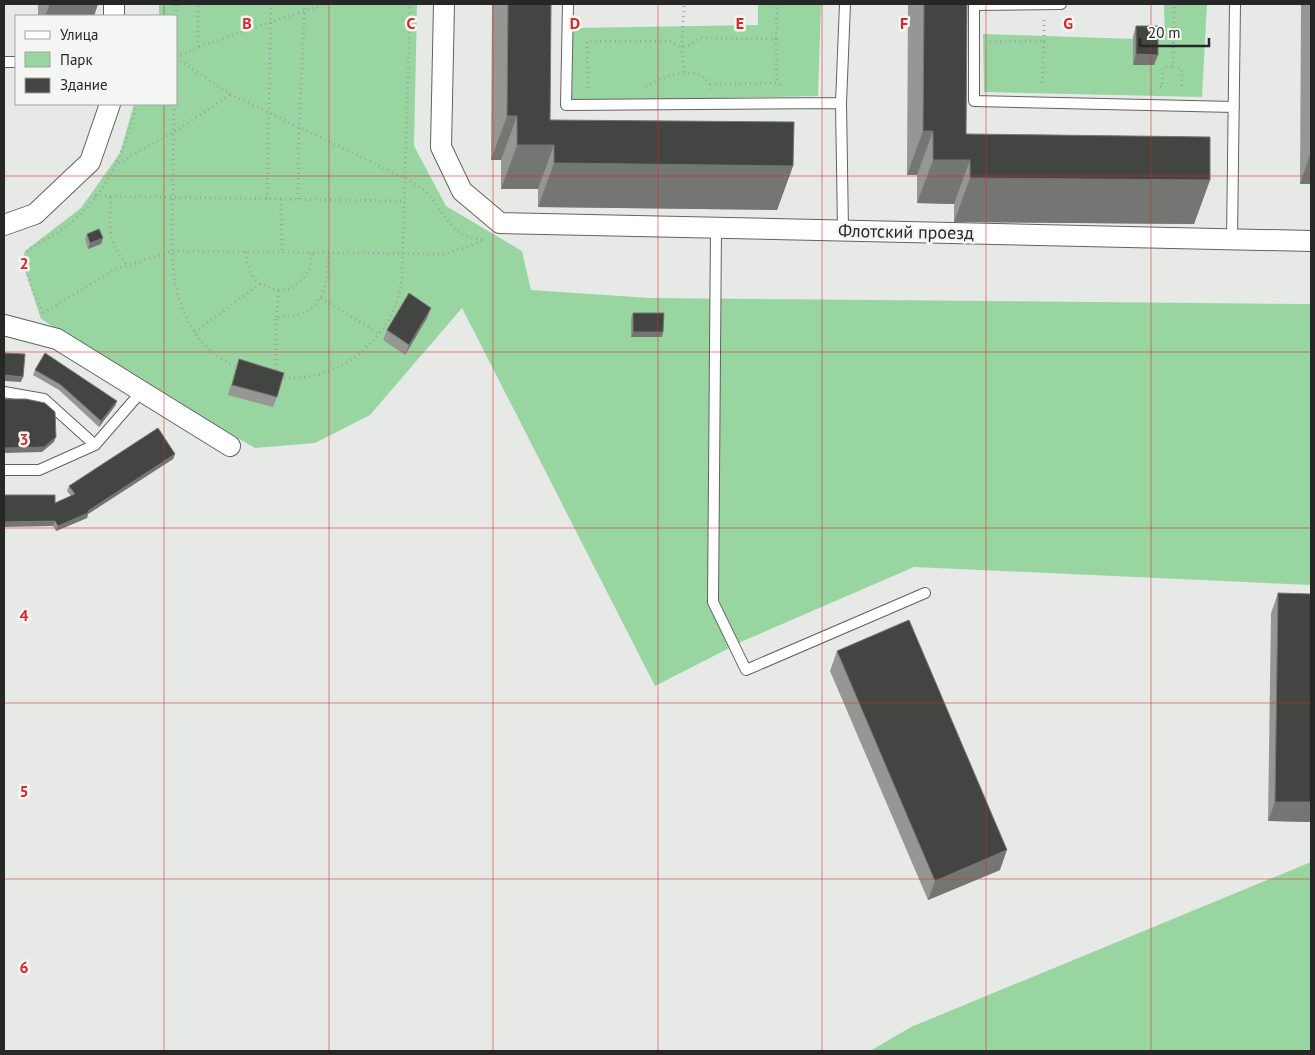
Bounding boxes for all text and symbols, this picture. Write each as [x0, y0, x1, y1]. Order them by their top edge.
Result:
text: B [242, 13, 252, 33]
text: C [407, 13, 416, 33]
text: D [570, 13, 580, 33]
text: E [736, 13, 744, 33]
text: F [900, 13, 908, 33]
text: G [1063, 13, 1073, 33]
legend [15, 15, 178, 105]
scale bar [1140, 15, 1209, 47]
text: 20 m [1148, 23, 1181, 42]
text: Улица [60, 25, 98, 44]
text: Парк [60, 50, 93, 69]
text: Здание [60, 75, 108, 94]
street label: Флотский проезд [838, 219, 974, 244]
text: 2 [19, 253, 29, 273]
text: 3 [19, 429, 29, 449]
text: 4 [19, 605, 29, 625]
text: 5 [19, 781, 29, 801]
text: 6 [19, 957, 29, 977]

